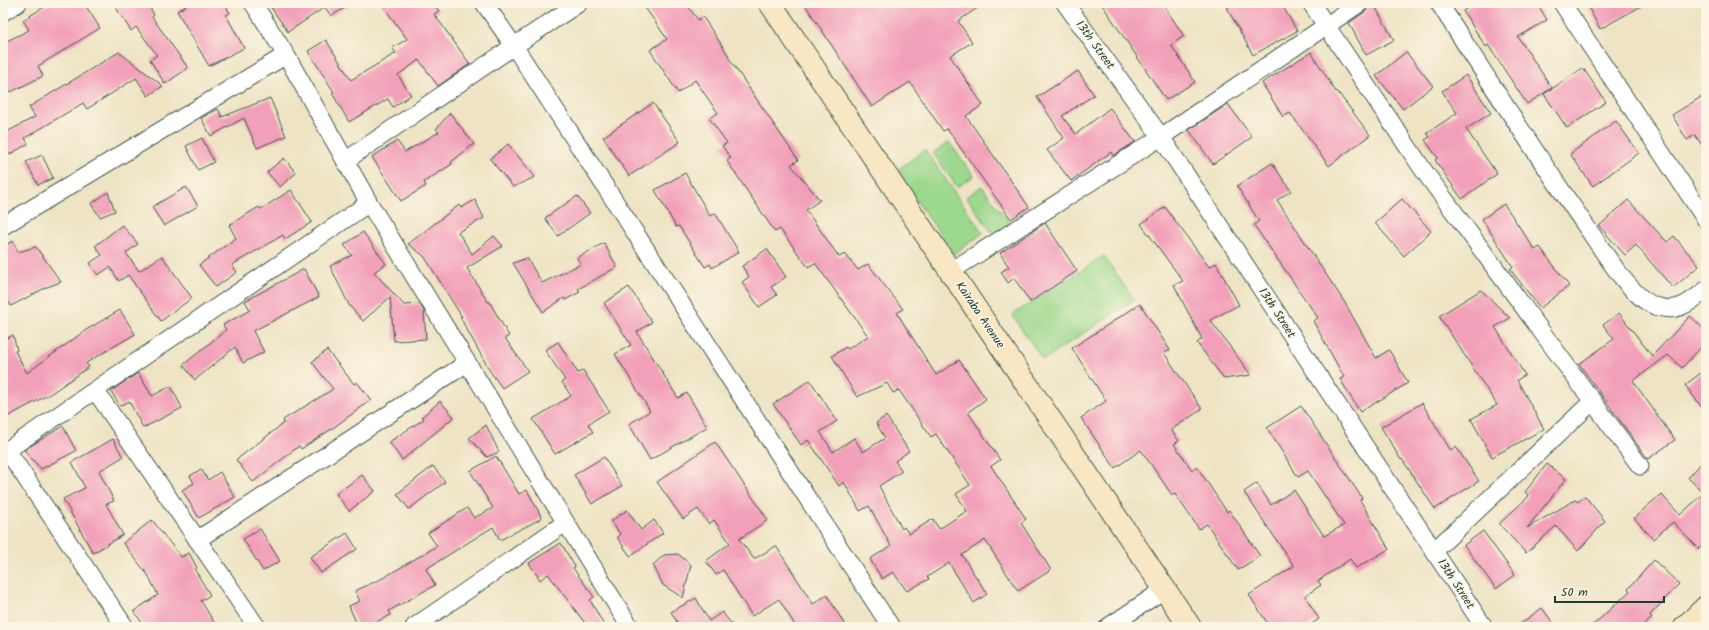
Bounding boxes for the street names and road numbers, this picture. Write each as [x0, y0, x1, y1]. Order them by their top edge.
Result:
street label: 13th Street [1071, 16, 1120, 74]
street label: Kairaba Avenue [951, 278, 1010, 353]
street label: 13th Street [1254, 284, 1301, 342]
street label: 13th Street [1433, 555, 1480, 613]

